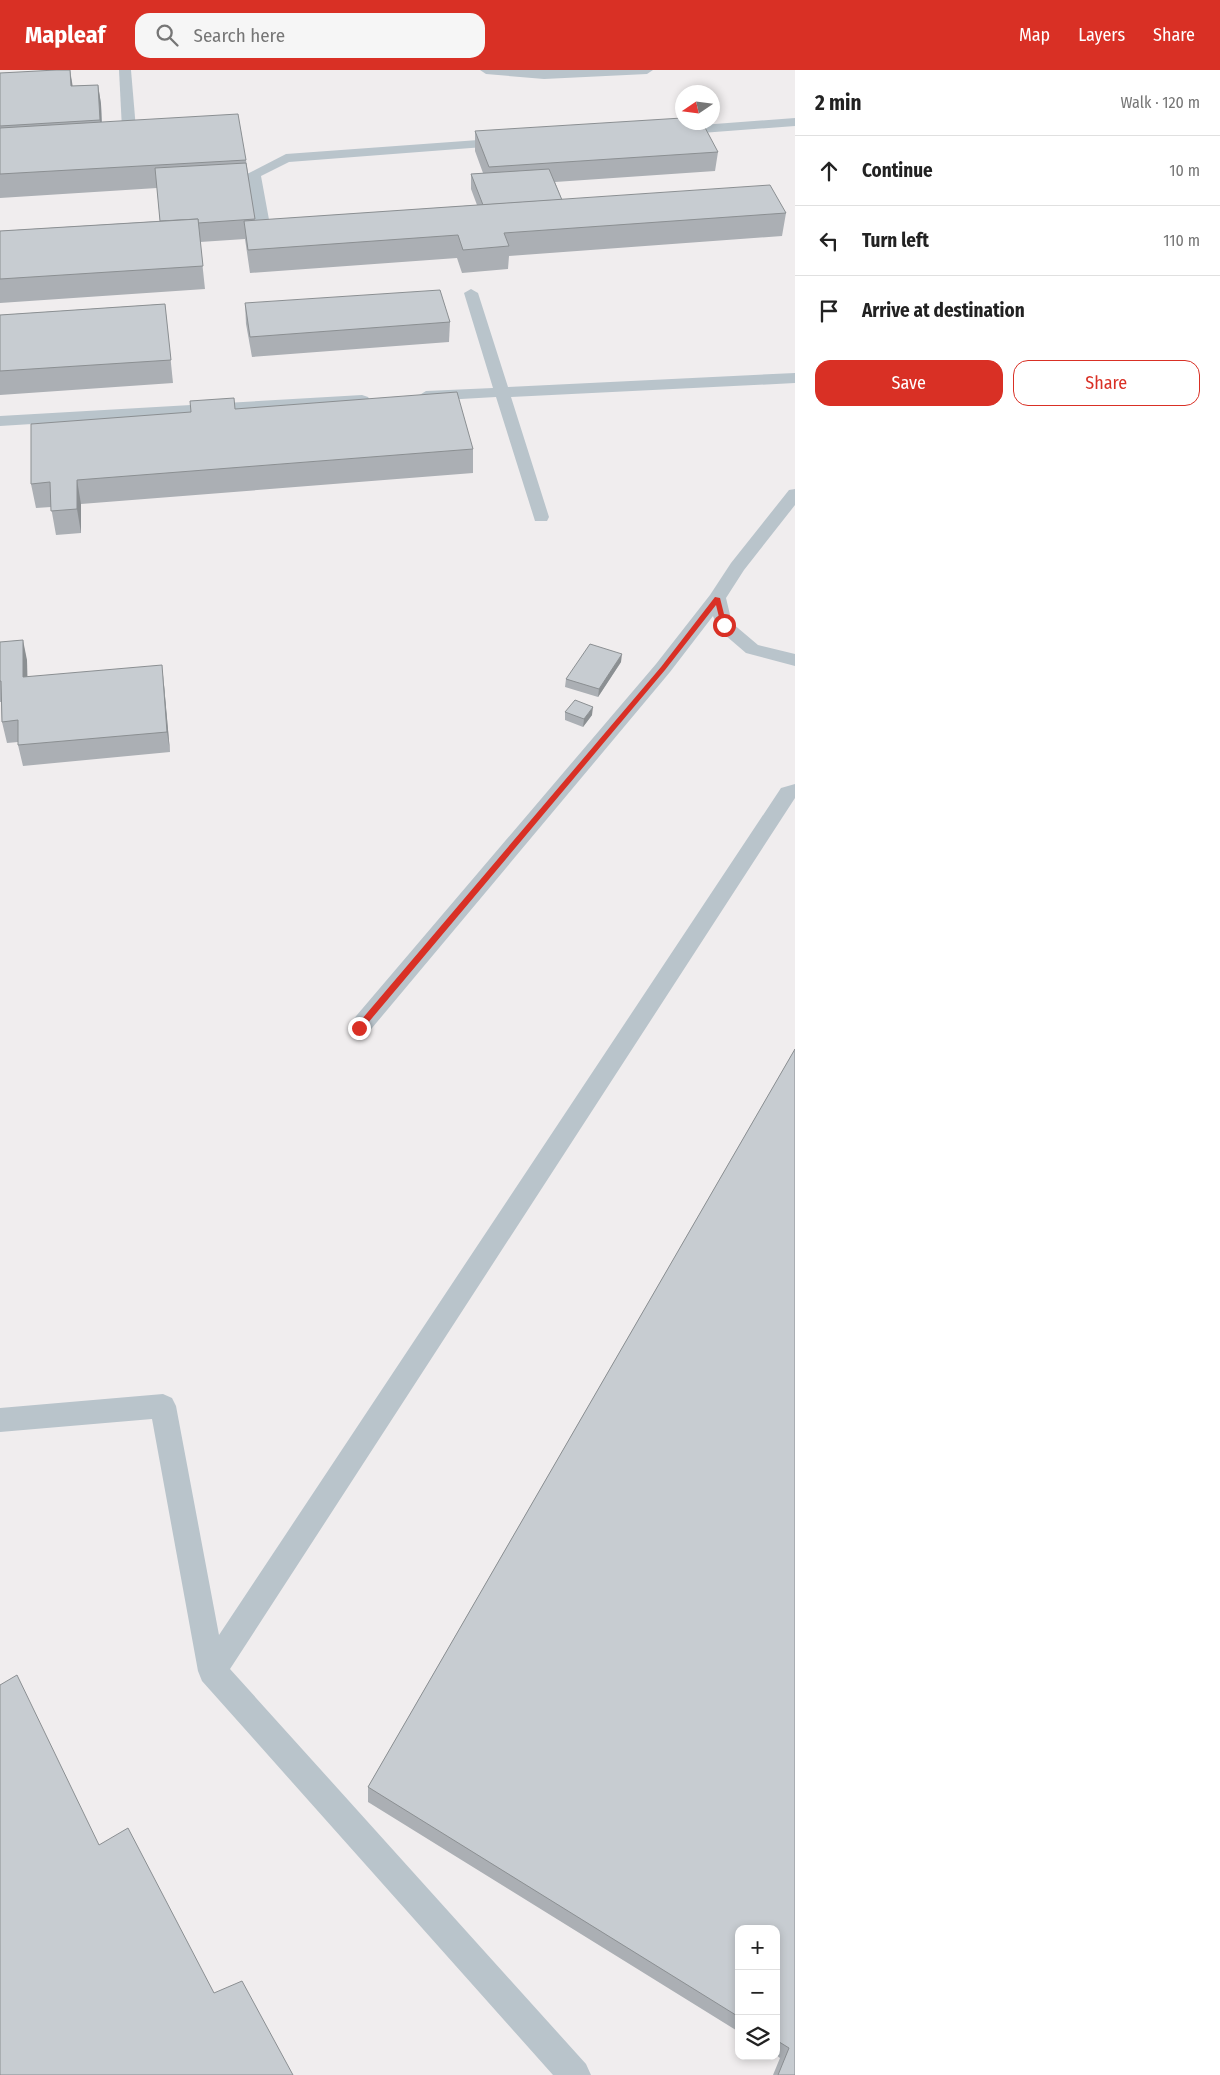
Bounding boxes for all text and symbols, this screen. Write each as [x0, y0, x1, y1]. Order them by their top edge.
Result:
search box [135, 13, 485, 58]
text: Mapleaf [25, 21, 105, 49]
icon: search [153, 21, 181, 49]
text: Search here [193, 24, 285, 47]
text: Map [1019, 24, 1050, 46]
text: Layers [1078, 24, 1125, 46]
text: Share [1153, 24, 1195, 46]
north arrow [675, 85, 720, 130]
text: 2 min [815, 90, 862, 116]
text: Walk · 120 m [1121, 93, 1200, 112]
icon: ahead [815, 157, 843, 185]
text: Continue [862, 159, 933, 182]
text: 10 m [1169, 161, 1200, 180]
icon: left [815, 227, 843, 255]
text: Turn left [862, 229, 929, 252]
text: 110 m [1163, 231, 1200, 250]
icon: arrive [815, 297, 843, 325]
text: Arrive at destination [862, 299, 1025, 322]
button: Save [815, 360, 1003, 406]
button: Share [1013, 360, 1200, 406]
route start [713, 614, 736, 637]
route end [348, 1017, 371, 1040]
map controls [735, 1925, 780, 2060]
button: + [735, 1925, 780, 1970]
button: − [735, 1970, 780, 2015]
button: layers [735, 2015, 780, 2060]

